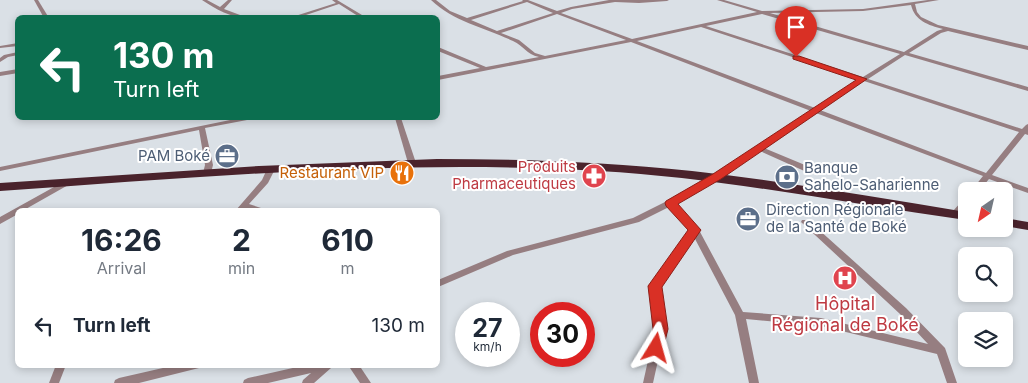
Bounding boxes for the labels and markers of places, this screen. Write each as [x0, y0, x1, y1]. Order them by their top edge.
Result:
pin [775, 6, 817, 57]
office icon: PAM Boké [214, 143, 240, 169]
place label: PAM Boké [138, 146, 210, 165]
place label: Produits Pharmaceutiques [452, 157, 576, 193]
place label: Banque Sahelo-Saharienne [804, 158, 939, 194]
restaurant icon: Restaurant VIP [389, 160, 415, 186]
place label: Restaurant VIP [280, 163, 384, 182]
pharmacy icon: Produits Pharmaceutiques [581, 163, 607, 189]
bank icon: Banque Sahelo-Saharienne [774, 164, 800, 190]
place label: Direction Régionale de la Santé de Boké [766, 200, 907, 236]
office icon: Direction Régionale de la Santé de Boké [735, 206, 761, 232]
hospital icon: Hôpital Régional de Boké [832, 265, 858, 291]
place label: Hôpital Régional de Boké [771, 293, 919, 335]

